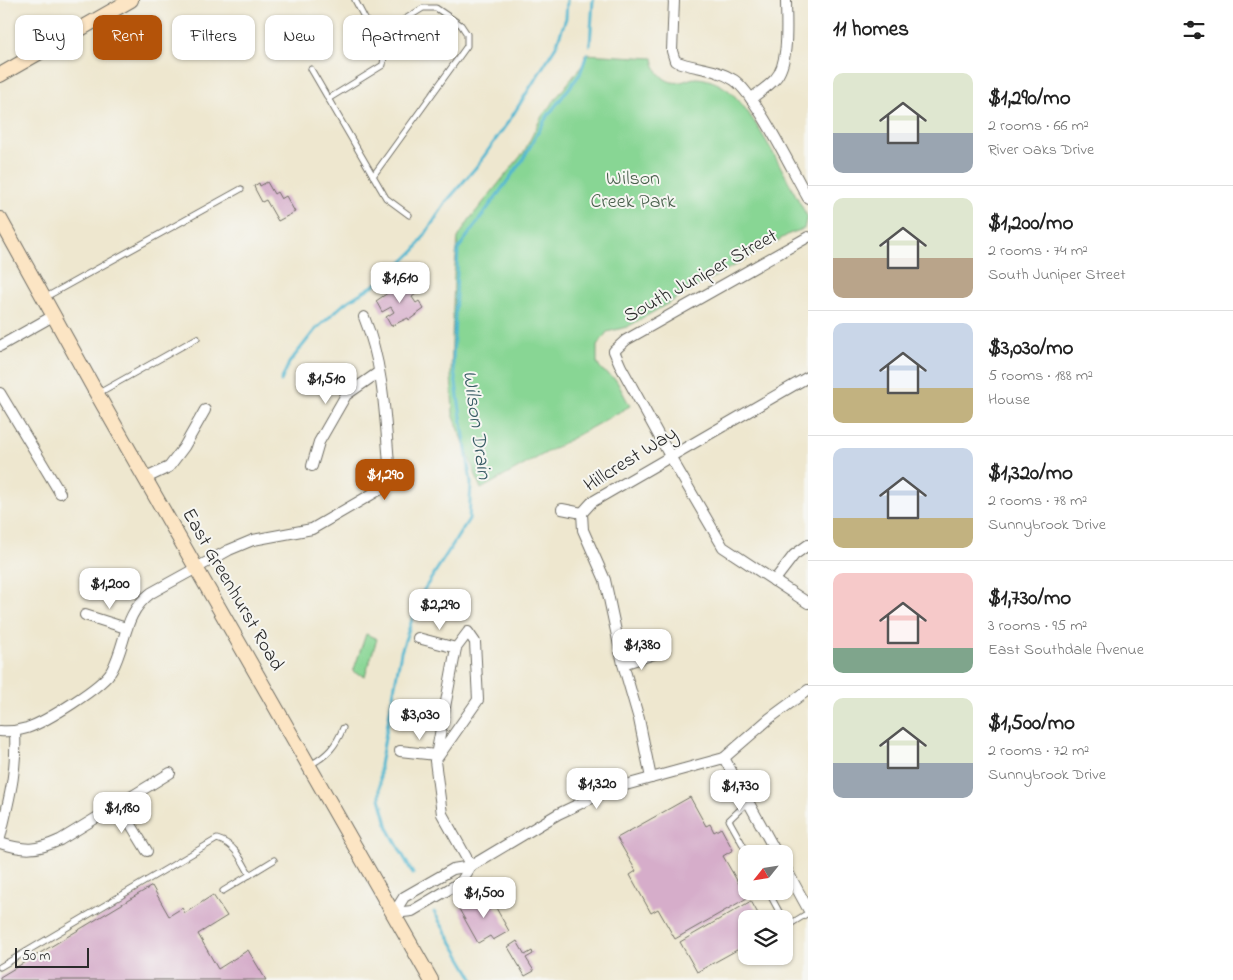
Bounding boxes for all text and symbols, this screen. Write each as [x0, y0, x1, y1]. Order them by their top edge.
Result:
chip: Buy [15, 15, 83, 60]
chip: Rent [93, 15, 162, 60]
chip: Filters [172, 15, 255, 60]
chip: New [265, 15, 333, 60]
chip: Apartment [343, 15, 458, 60]
text: 11 homes [833, 15, 909, 45]
icon: filters [1180, 16, 1208, 44]
text: $1,290/mo [988, 84, 1071, 114]
icon: home [873, 93, 933, 153]
text: 2 rooms · 66 m² [988, 114, 1089, 138]
text: River Oaks Drive [988, 138, 1094, 162]
park label: Wilson Creek Park [591, 165, 676, 217]
text: $1,200/mo [988, 209, 1073, 239]
icon: home [873, 218, 933, 278]
street label: South Juniper Street [619, 223, 783, 331]
text: 2 rooms · 74 m² [988, 239, 1088, 263]
pin: $1,610 [359, 262, 441, 304]
text: South Juniper Street [988, 263, 1126, 287]
text: $1,610 [382, 266, 418, 290]
text: $3,030/mo [988, 334, 1074, 364]
icon: home [873, 343, 933, 403]
pin: $1,510 [285, 362, 367, 405]
text: 5 rooms · 188 m² [988, 364, 1093, 388]
text: $1,510 [307, 367, 345, 391]
water label: Wilson Drain [454, 369, 499, 482]
text: House [988, 388, 1030, 412]
street label: Hillcrest Way [579, 420, 683, 500]
pin: $1,290 [344, 458, 426, 501]
text: $1,320/mo [988, 459, 1073, 489]
text: $1,290 [366, 463, 404, 487]
icon: home [873, 468, 933, 528]
text: 2 rooms · 78 m² [988, 489, 1087, 513]
street label: East Greenhurst Road [173, 503, 291, 677]
text: Sunnybrook Drive [988, 513, 1106, 537]
pin: $1,200 [69, 568, 151, 610]
text: $1,200 [90, 572, 130, 596]
text: $1,730/mo [988, 584, 1071, 614]
pin: $2,290 [399, 588, 481, 631]
text: $2,290 [420, 593, 460, 617]
icon: home [873, 593, 933, 653]
text: 3 rooms · 95 m² [988, 614, 1087, 638]
pin: $1,380 [601, 628, 683, 671]
text: $1,380 [623, 633, 661, 657]
text: East Southdale Avenue [988, 638, 1144, 662]
pin: $3,030 [379, 698, 461, 741]
text: $3,030 [400, 703, 440, 727]
text: $1,500/mo [988, 709, 1075, 739]
icon: home [873, 718, 933, 778]
text: 2 rooms · 72 m² [988, 739, 1089, 763]
text: Sunnybrook Drive [988, 763, 1106, 787]
pin: $1,320 [556, 768, 638, 810]
pin: $1,730 [699, 770, 781, 812]
text: $1,320 [578, 772, 617, 796]
text: $1,730 [721, 774, 759, 798]
pin: $1,180 [81, 792, 163, 834]
text: $1,180 [104, 796, 140, 820]
north arrow [738, 845, 792, 900]
map controls [738, 845, 793, 965]
pin: $1,500 [443, 876, 525, 919]
text: $1,500 [464, 881, 504, 905]
button: layers [738, 910, 793, 965]
scale bar [15, 945, 89, 968]
text: 50 m [22, 946, 50, 967]

